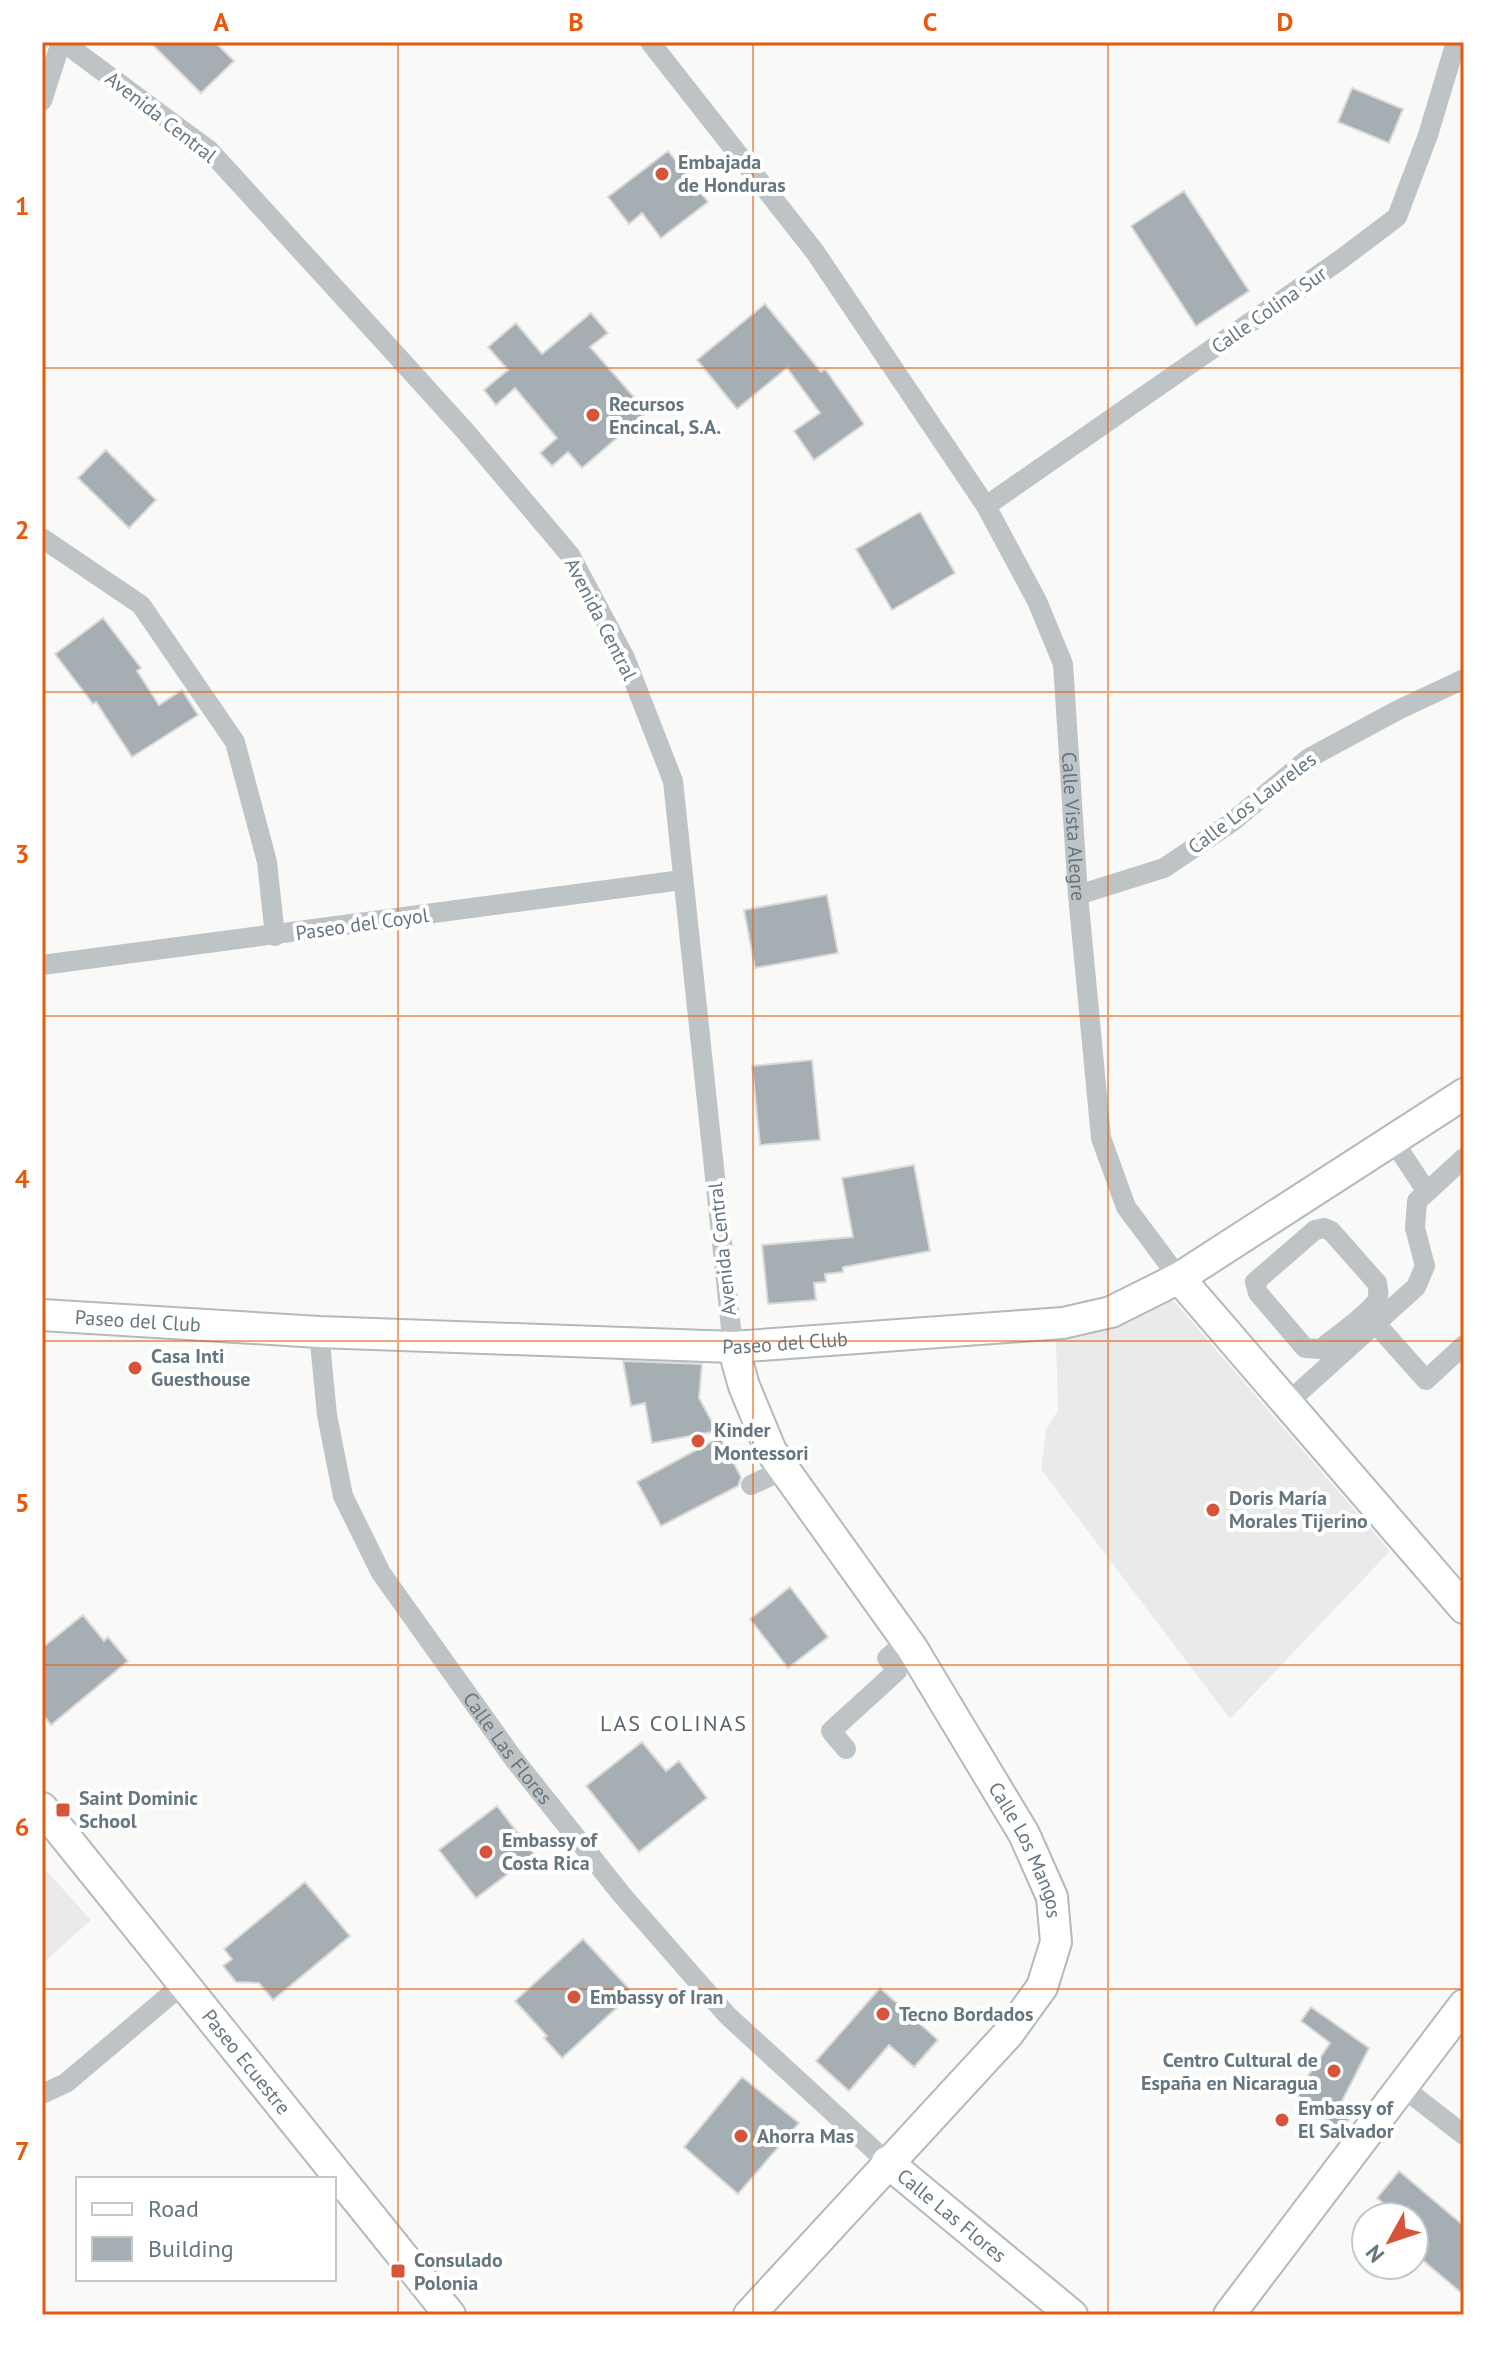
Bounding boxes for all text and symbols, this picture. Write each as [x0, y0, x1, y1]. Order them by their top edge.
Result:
text: A [213, 5, 229, 38]
text: B [568, 5, 584, 38]
text: C [923, 5, 937, 38]
text: D [1277, 5, 1293, 38]
street label: Avenida Central [100, 65, 222, 169]
place label: Embajada de Honduras [678, 149, 786, 198]
marker: Embajada de Honduras [653, 165, 671, 183]
text: 1 [15, 189, 29, 222]
street label: Calle Colina Sur [1206, 260, 1332, 359]
place label: Recursos Encincal, S.A. [609, 391, 721, 440]
marker: Recursos Encincal, S.A. [584, 406, 602, 424]
text: 2 [15, 513, 29, 546]
street label: Avenida Central [559, 553, 643, 685]
street label: Calle Los Laureles [1183, 746, 1321, 860]
street label: Calle Vista Alegre [1056, 751, 1092, 902]
text: 3 [15, 837, 29, 870]
street label: Paseo del Coyol [294, 902, 430, 946]
text: 4 [15, 1162, 30, 1195]
street label: Avenida Central [702, 1181, 742, 1317]
street label: Paseo del Club [74, 1304, 201, 1338]
street label: Paseo del Club [722, 1326, 849, 1360]
place label: Casa Inti Guesthouse [151, 1343, 251, 1392]
marker: Casa Inti Guesthouse [126, 1359, 144, 1377]
place label: Kinder Montessori [714, 1417, 809, 1466]
marker: Kinder Montessori [689, 1432, 707, 1450]
place label: Doris María Morales Tijerino [1229, 1485, 1368, 1534]
text: 5 [15, 1486, 29, 1519]
marker: Doris María Morales Tijerino [1204, 1501, 1222, 1519]
street label: Calle Las Flores [457, 1687, 558, 1810]
district label: LAS COLINAS [600, 1709, 748, 1737]
street label: Calle Los Mangos [983, 1777, 1067, 1919]
place label: Saint Dominic School [79, 1785, 198, 1834]
marker: Saint Dominic School [54, 1801, 72, 1819]
text: 6 [15, 1810, 29, 1843]
place label: Embassy of Costa Rica [502, 1827, 598, 1876]
marker: Embassy of Costa Rica [477, 1843, 495, 1861]
place label: Embassy of Iran [590, 1984, 723, 2010]
marker: Embassy of Iran [565, 1988, 583, 2006]
place label: Tecno Bordados [899, 2001, 1033, 2027]
street label: Paseo Ecuestre [196, 2004, 297, 2120]
marker: Tecno Bordados [874, 2005, 892, 2023]
place label: Centro Cultural de España en Nicaragua [1141, 2047, 1318, 2096]
marker: Centro Cultural de España en Nicaragua [1325, 2062, 1343, 2080]
place label: Embassy of El Salvador [1298, 2095, 1394, 2144]
marker: Embassy of El Salvador [1273, 2111, 1291, 2129]
place label: Ahorra Mas [757, 2123, 854, 2149]
marker: Ahorra Mas [732, 2127, 750, 2145]
text: 7 [15, 2134, 29, 2167]
street label: Calle Las Flores [892, 2163, 1012, 2268]
legend [76, 2177, 336, 2281]
text: Road [148, 2193, 199, 2224]
north arrow [1350, 2201, 1430, 2281]
text: Building [148, 2233, 234, 2264]
text: N [1359, 2239, 1390, 2268]
place label: Consulado Polonia [414, 2247, 503, 2296]
marker: Consulado Polonia [389, 2262, 407, 2280]

